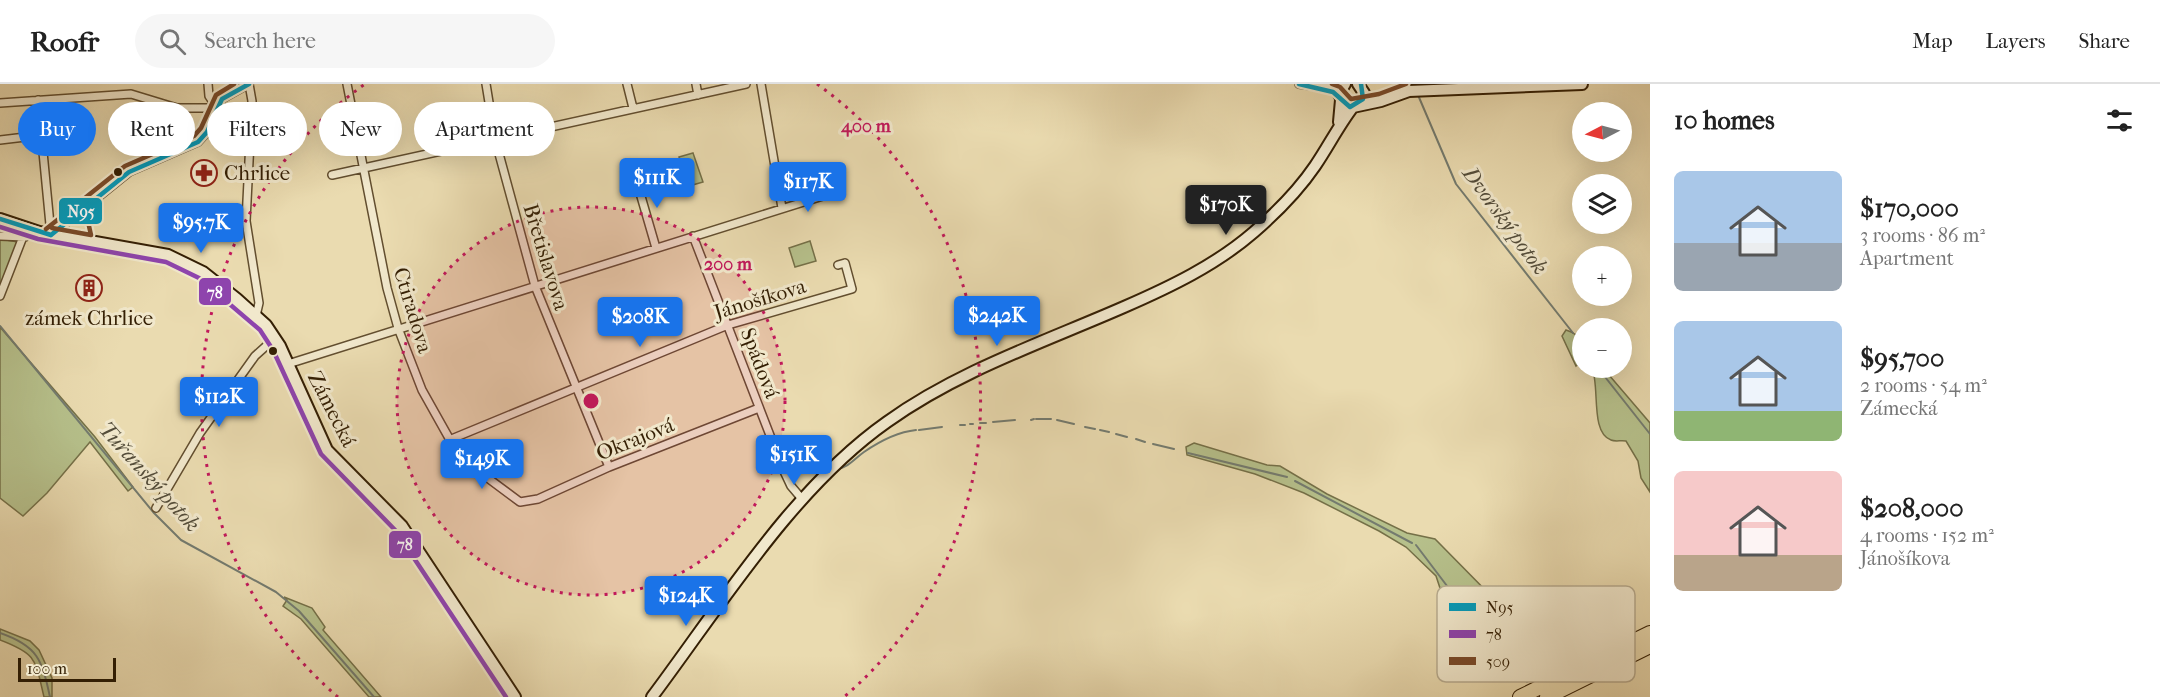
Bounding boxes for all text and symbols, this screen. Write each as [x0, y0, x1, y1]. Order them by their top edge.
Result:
search box [135, 14, 555, 68]
text: Roofr [30, 25, 99, 58]
icon: search [156, 25, 189, 58]
text: Search here [204, 28, 316, 54]
text: Map [1912, 29, 1953, 53]
text: Layers [1986, 29, 2045, 53]
text: Share [2078, 29, 2130, 53]
chip: Buy [18, 102, 96, 156]
chip: Rent [108, 102, 195, 156]
chip: Filters [207, 102, 307, 156]
chip: New [319, 102, 402, 156]
chip: Apartment [414, 102, 555, 156]
north arrow [1572, 102, 1632, 162]
map controls [1572, 102, 1632, 378]
icon: filters [2103, 104, 2136, 137]
text: 10 homes [1674, 105, 1775, 136]
text: 400 m [840, 116, 892, 137]
pharmacy icon: Chrlice [189, 158, 219, 188]
pin: $111K [615, 158, 699, 209]
water label: Dvorský potok [1456, 160, 1553, 280]
place label: Chrlice [224, 161, 290, 185]
pin: $117K [766, 162, 850, 213]
unlabelled marker [112, 166, 124, 178]
text: $111K [634, 166, 680, 189]
text: $117K [783, 170, 833, 193]
button: layers [1572, 174, 1632, 234]
pin: $170K [1184, 185, 1268, 236]
text: $170K [1199, 193, 1253, 216]
text: $170,000 [1860, 193, 1959, 224]
icon: home [1722, 195, 1794, 267]
line badge: N95 [58, 197, 103, 225]
street label: Břetislavova [518, 201, 574, 313]
text: N95 [67, 202, 95, 222]
pin: $95.7K [152, 203, 250, 254]
text: $95.7K [172, 211, 230, 234]
text: 3 rooms · 86 m² [1860, 224, 1985, 247]
button: + [1572, 246, 1632, 306]
text: Apartment [1860, 247, 1954, 270]
text: 200 m [704, 254, 753, 275]
street label: Ctiradova [389, 264, 437, 356]
building icon: zámek Chrlice [74, 273, 104, 303]
street label: Jánošíkova [709, 274, 809, 325]
line badge: 78 [198, 277, 232, 306]
text: 78 [206, 283, 223, 302]
pin: $242K [955, 296, 1039, 347]
pin: $208K [598, 297, 682, 348]
text: $242K [968, 304, 1026, 327]
text: $208K [612, 305, 668, 328]
place label: zámek Chrlice [25, 306, 153, 330]
button: − [1572, 318, 1632, 378]
street label: Spádová [736, 324, 785, 402]
text: $95,700 [1860, 343, 1944, 374]
unlabelled marker [267, 345, 279, 357]
icon: home [1722, 345, 1794, 417]
street label: Zámecká [303, 367, 361, 451]
text: 2 rooms · 54 m² [1860, 374, 1987, 397]
pin: $112K [177, 377, 261, 428]
text: $112K [194, 385, 244, 408]
centre of rings [581, 391, 601, 411]
text: Zámecká [1860, 397, 1937, 420]
street label: Okrajová [593, 412, 678, 465]
water label: Tuřanský potok [93, 416, 205, 537]
pin: $151K [752, 435, 836, 486]
pin: $149K [440, 439, 524, 490]
text: $151K [770, 443, 818, 466]
text: $149K [455, 447, 509, 470]
text: $208,000 [1860, 493, 1964, 524]
icon: home [1722, 495, 1794, 567]
text: 4 rooms · 152 m² [1860, 524, 1994, 547]
line badge: 78 [388, 530, 422, 559]
text: 78 [396, 535, 413, 554]
text: Jánošíkova [1860, 547, 1950, 570]
pin: $124K [644, 576, 728, 627]
text: $124K [659, 584, 713, 607]
legend [1437, 586, 1635, 682]
text: N95 [1486, 598, 1514, 617]
text: 78 [1486, 625, 1502, 644]
text: 509 [1486, 652, 1510, 671]
scale bar [18, 655, 116, 682]
text: 100 m [27, 659, 67, 678]

